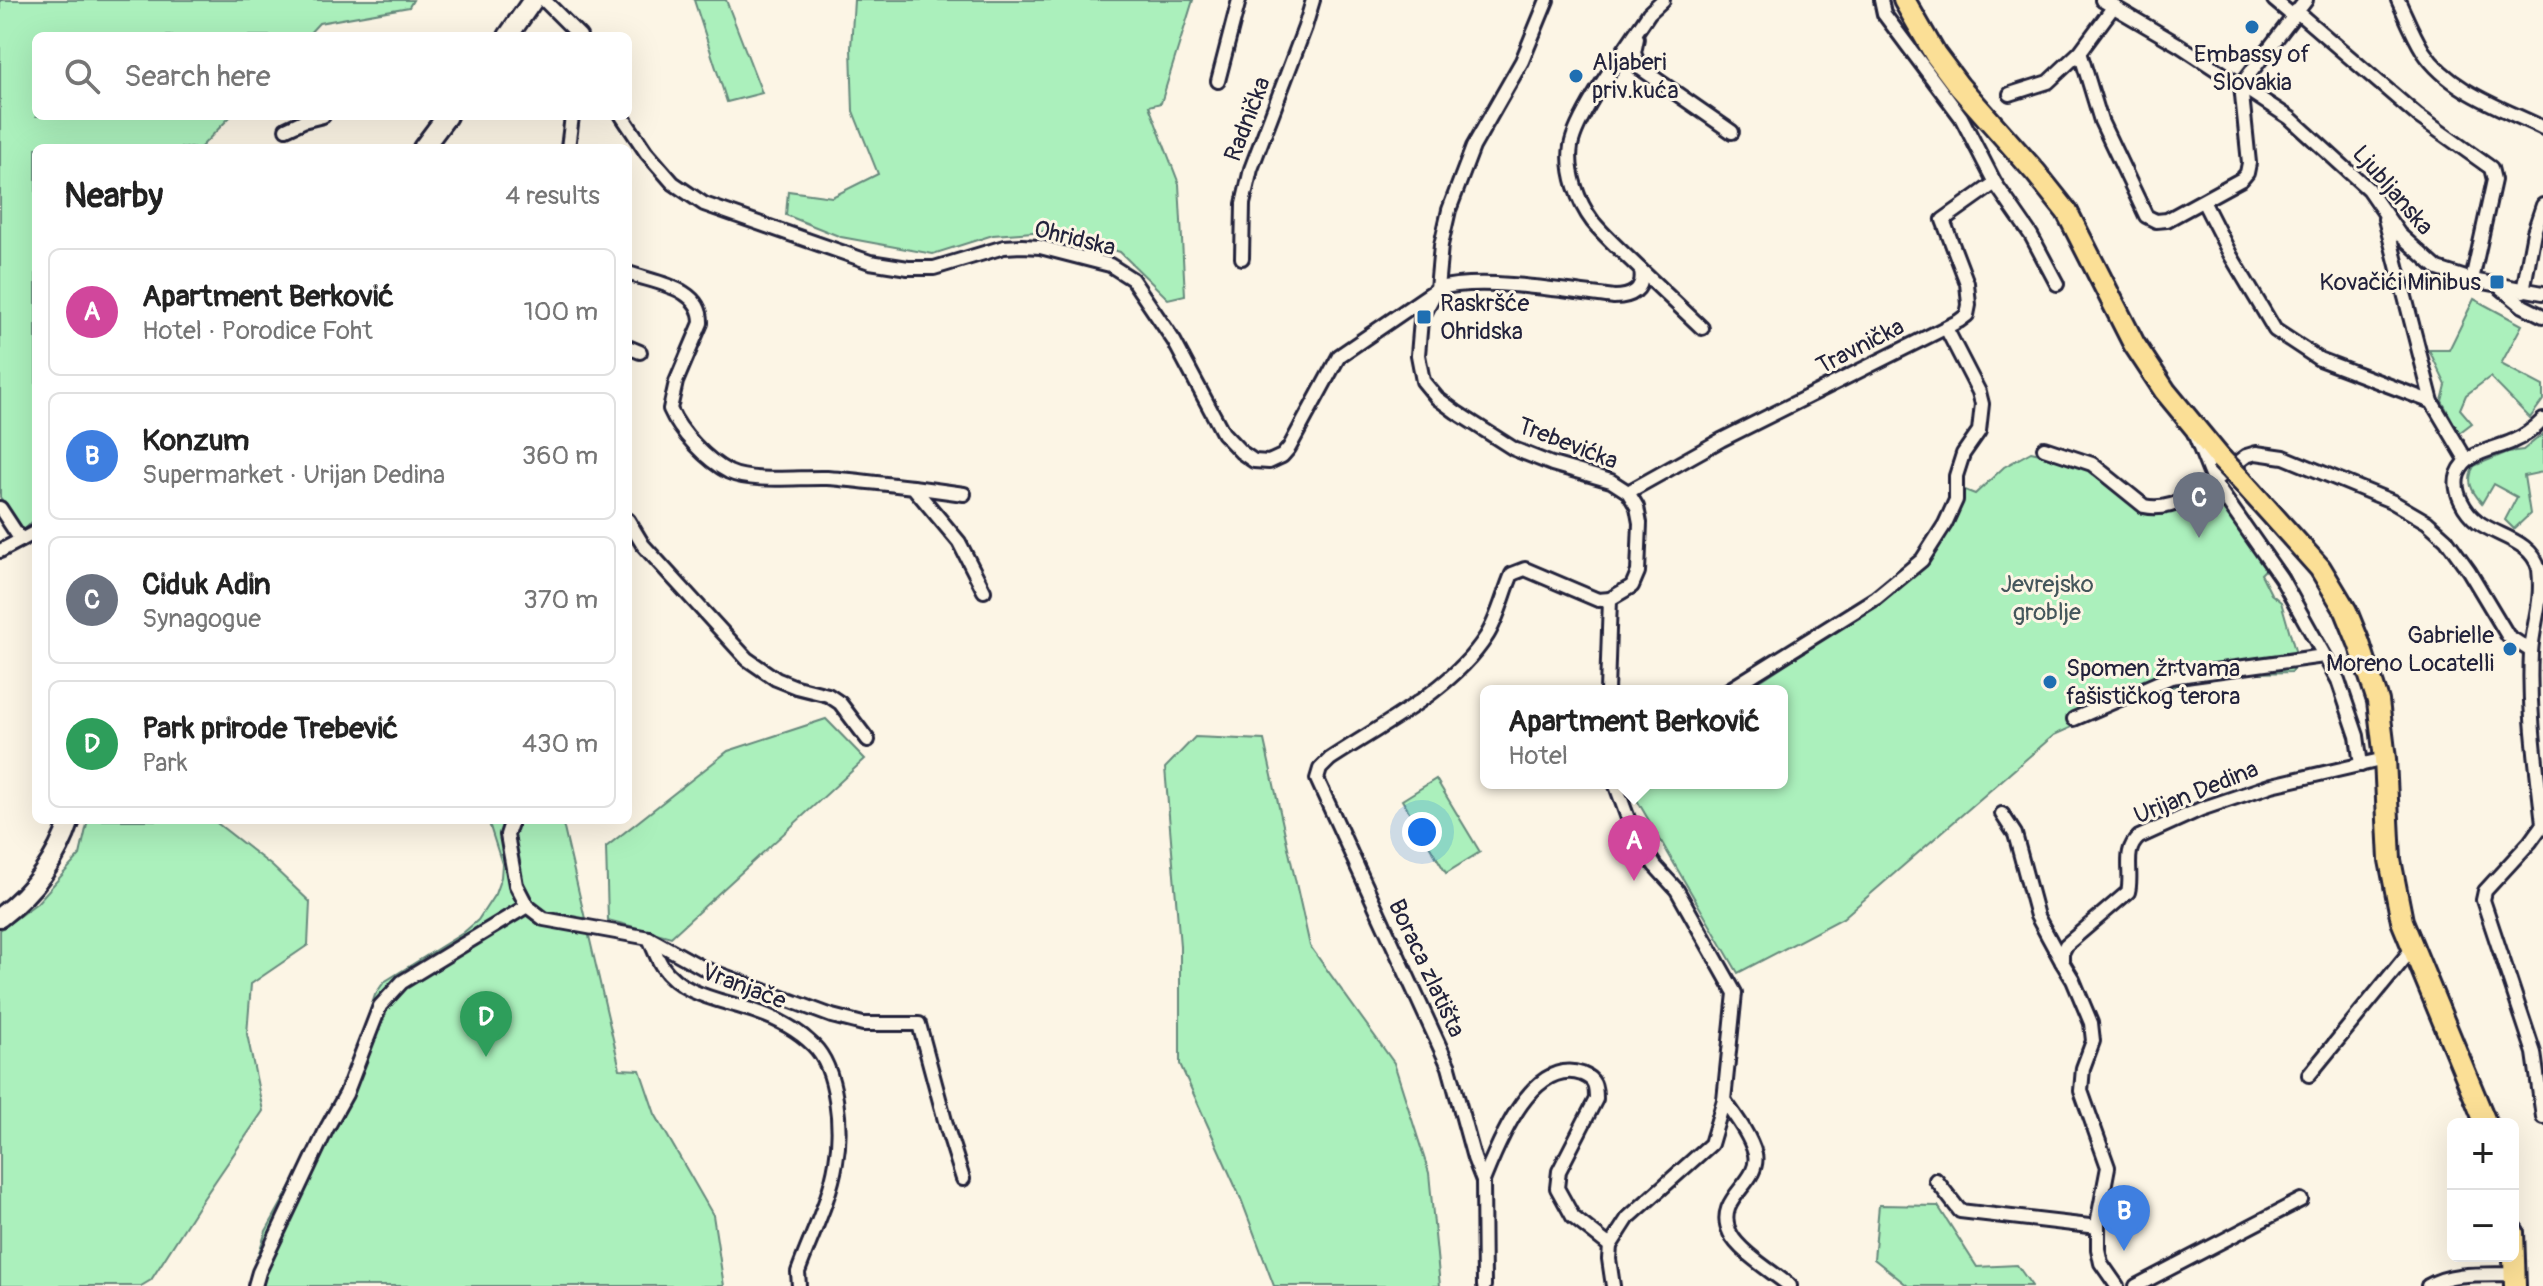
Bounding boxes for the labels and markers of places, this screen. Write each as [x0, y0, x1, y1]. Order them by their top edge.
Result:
marker: Embassy of Slovakia [2243, 18, 2261, 36]
place label: Embassy of Slovakia [2194, 40, 2310, 97]
place label: Aljaberi priv.kuća [1592, 48, 1679, 105]
marker: Aljaberi priv.kuća [1567, 67, 1585, 85]
place label: Kovačići Minibus [2319, 268, 2481, 297]
marker: Kovačići Minibus [2488, 273, 2506, 291]
place label: Raskršće Ohridska [1440, 289, 1530, 346]
marker: Raskršće Ohridska [1415, 308, 1433, 326]
pin: C [2173, 472, 2225, 538]
place label: Gabrielle Moreno Locatelli [2326, 621, 2494, 678]
marker: Gabrielle Moreno Locatelli [2501, 640, 2519, 658]
place label: Spomen žrtvama fašističkog terora [2066, 654, 2240, 711]
marker: Spomen žrtvama fašističkog terora [2041, 673, 2059, 691]
pin: A [1608, 815, 1660, 881]
pin: D [460, 991, 512, 1057]
pin: B [2098, 1185, 2150, 1251]

